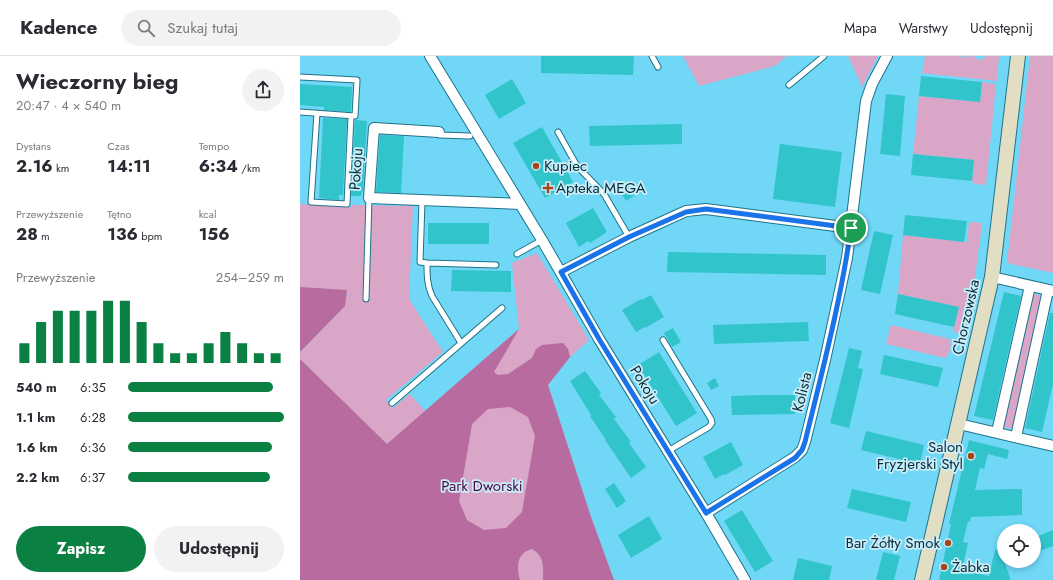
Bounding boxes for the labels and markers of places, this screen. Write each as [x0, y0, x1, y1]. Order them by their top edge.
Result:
place label: Kupiec [544, 155, 587, 177]
marker: Kupiec [531, 161, 541, 171]
place label: Apteka MEGA [556, 177, 646, 199]
marker: Apteka MEGA [543, 183, 553, 193]
pin [834, 211, 868, 245]
place label: Salon Fryzjerski Styl [877, 436, 963, 475]
marker: Salon Fryzjerski Styl [966, 451, 976, 461]
place label: Bar Żółty Smok [846, 532, 940, 554]
marker: Bar Żółty Smok [943, 538, 953, 548]
place label: Żabka [952, 556, 990, 578]
marker: Żabka [939, 562, 949, 572]

